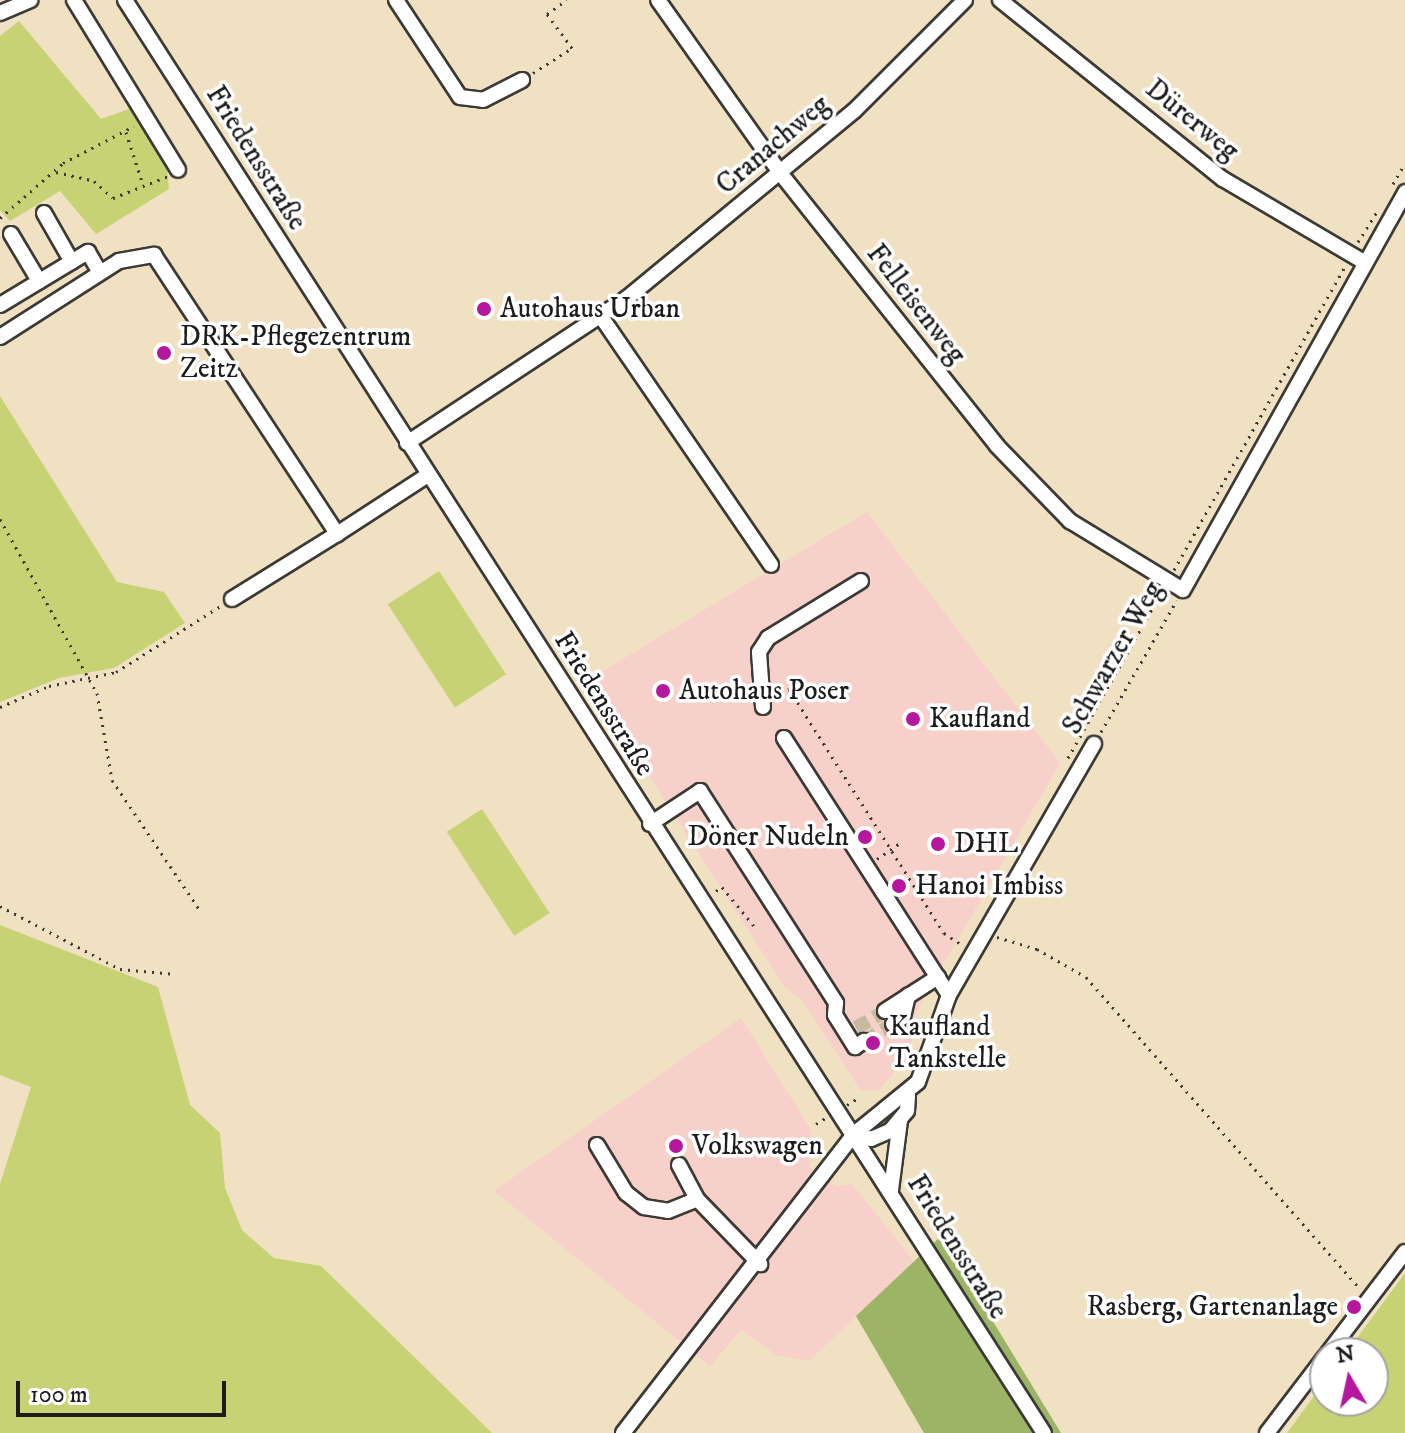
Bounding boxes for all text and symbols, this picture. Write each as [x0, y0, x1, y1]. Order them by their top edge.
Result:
street label: Dürerweg [1139, 72, 1245, 168]
street label: Friedensstraße [198, 80, 314, 236]
street label: Cranachweg [710, 88, 836, 202]
street label: Felleisenweg [859, 238, 973, 370]
place label: Autohaus Urban [500, 292, 680, 326]
marker: Autohaus Urban [475, 300, 493, 318]
place label: DRK-Pflegezentrum Zeitz [180, 320, 411, 386]
marker: DRK-Pflegezentrum Zeitz [155, 344, 173, 362]
street label: Schwarzer Weg [1056, 576, 1170, 740]
street label: Friedensstraße [546, 626, 662, 782]
place label: Autohaus Poser [679, 674, 849, 708]
marker: Autohaus Poser [654, 682, 672, 700]
place label: Kaufland [929, 702, 1030, 736]
marker: Kaufland [904, 710, 922, 728]
place label: Döner Nudeln [687, 820, 849, 854]
place label: DHL [954, 827, 1018, 861]
marker: Döner Nudeln [856, 828, 874, 846]
marker: DHL [929, 835, 947, 853]
place label: Hanoi Imbiss [915, 869, 1063, 903]
marker: Hanoi Imbiss [890, 877, 908, 895]
place label: Kaufland Tankstelle [889, 1010, 1006, 1076]
marker: Kaufland Tankstelle [864, 1034, 882, 1052]
place label: Volkswagen [692, 1129, 823, 1163]
marker: Volkswagen [667, 1137, 685, 1155]
street label: Friedensstraße [899, 1169, 1015, 1325]
place label: Rasberg, Gartenanlage [1087, 1290, 1338, 1324]
marker: Rasberg, Gartenanlage [1345, 1298, 1363, 1316]
north arrow [1309, 1337, 1389, 1417]
text: N [1334, 1340, 1357, 1370]
scale bar [20, 1365, 230, 1415]
text: 100 m [30, 1380, 88, 1410]

